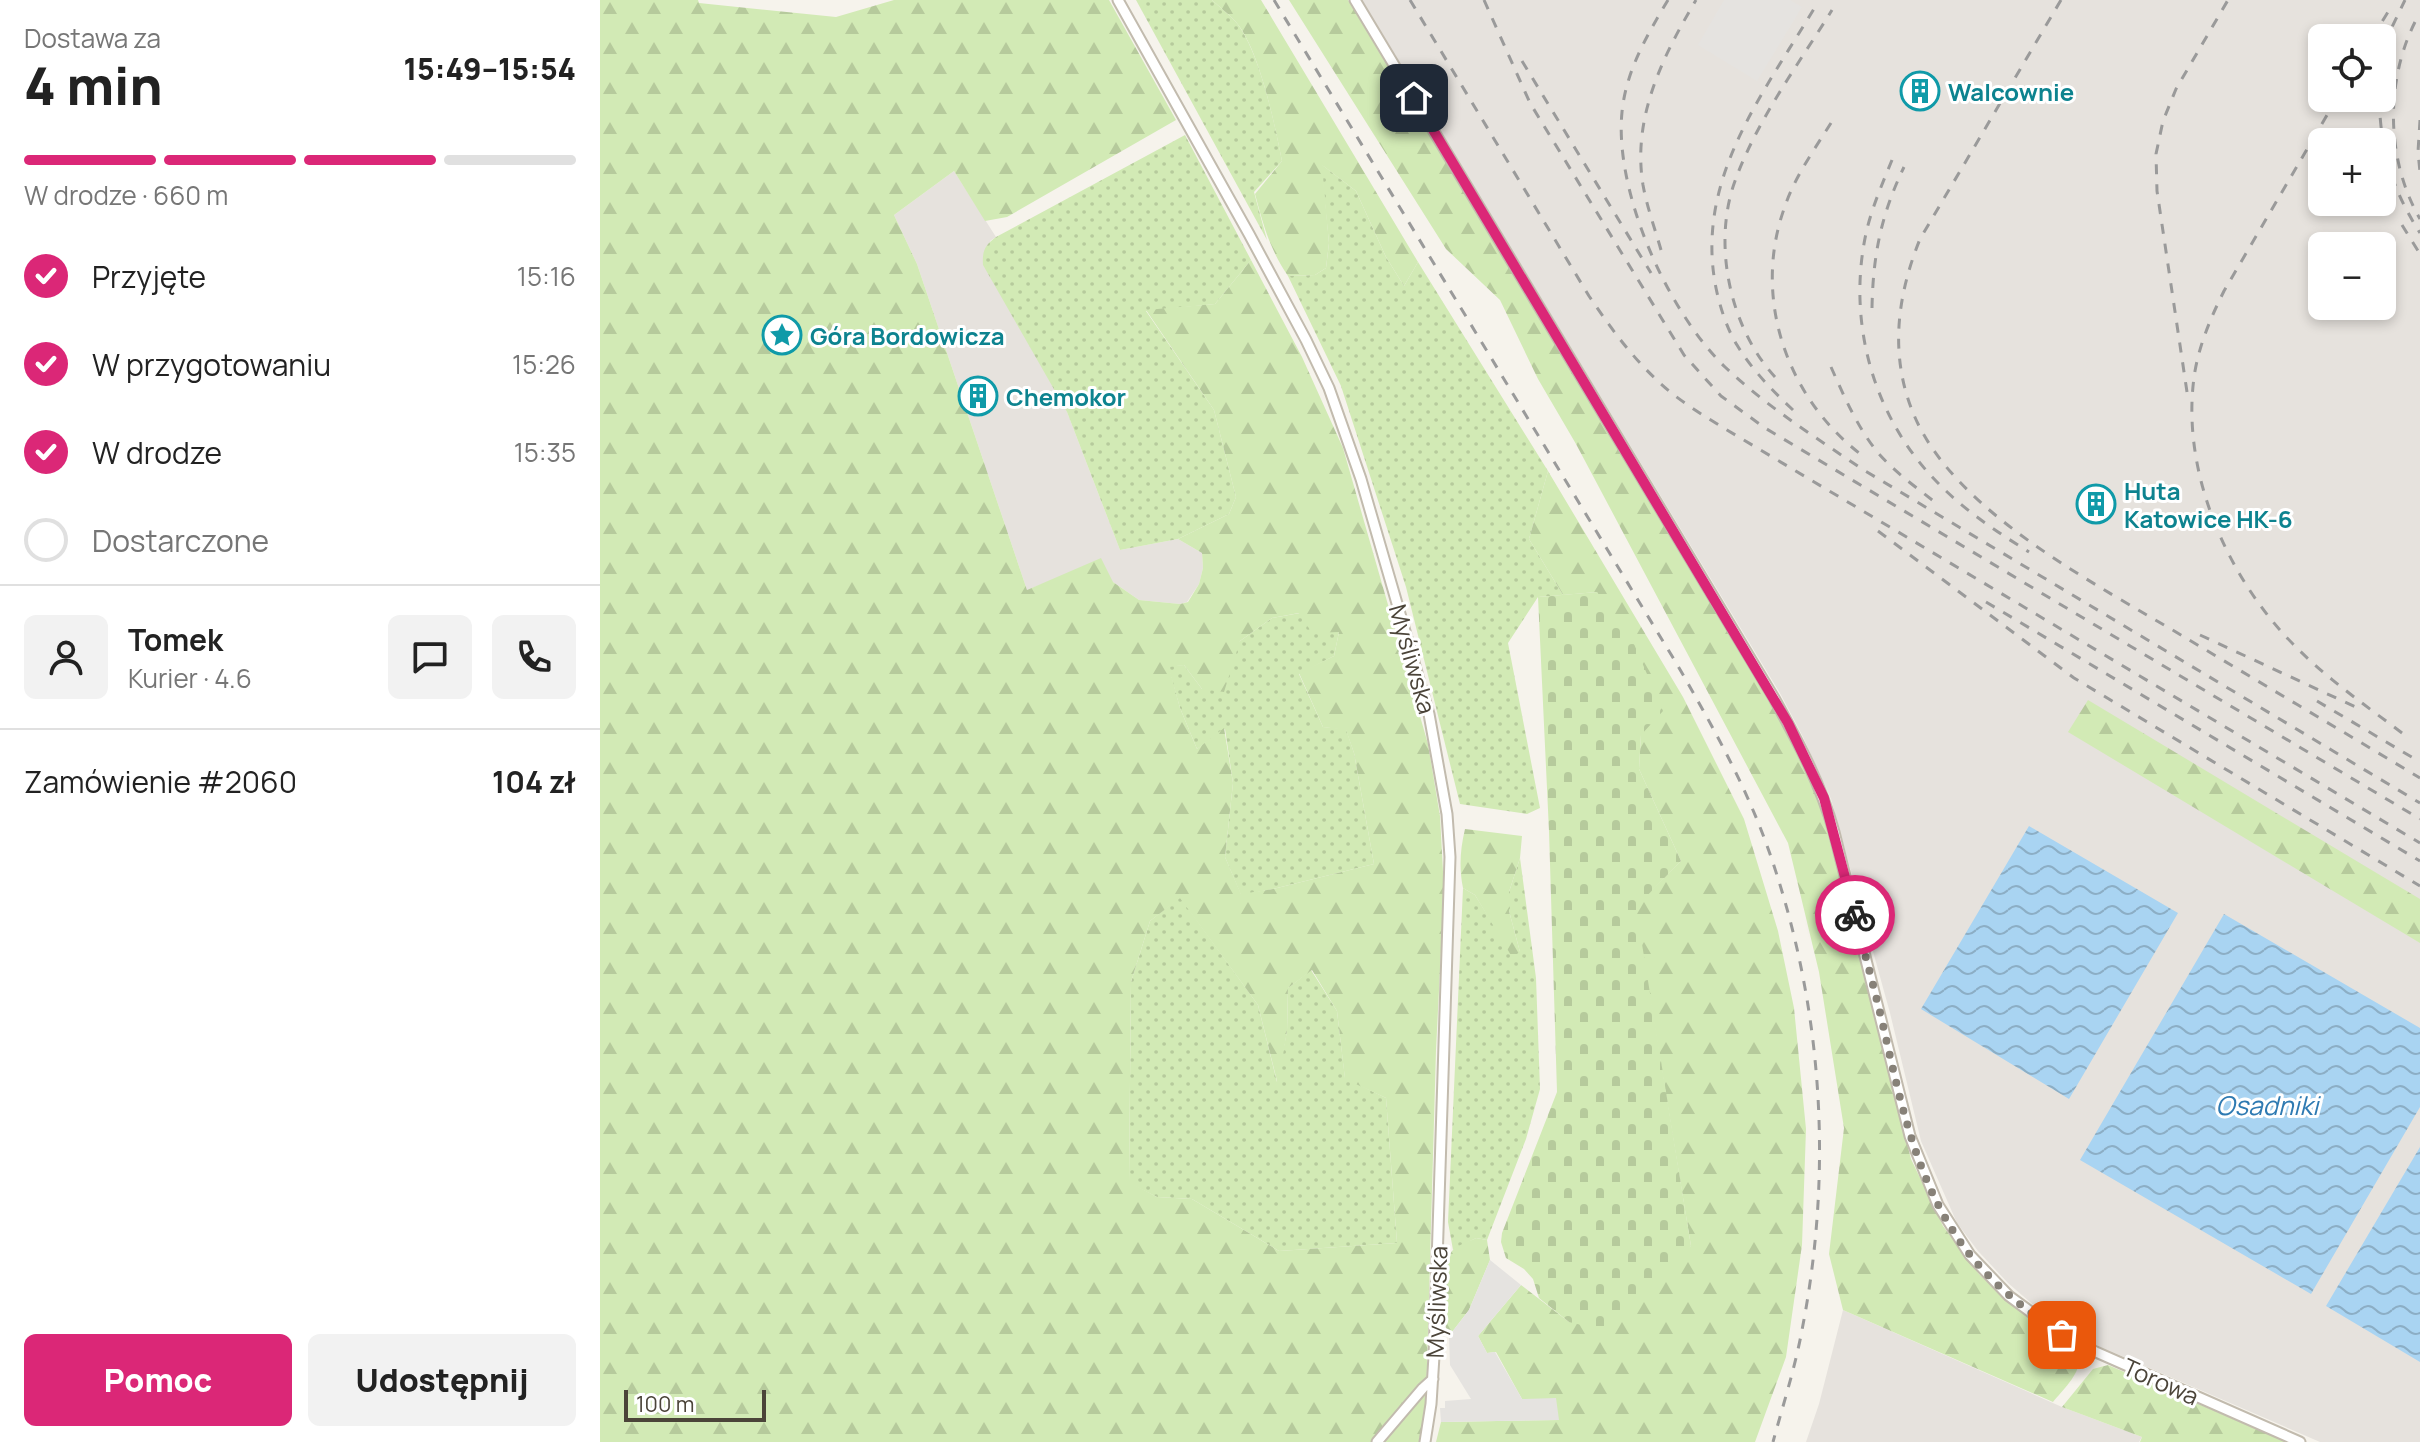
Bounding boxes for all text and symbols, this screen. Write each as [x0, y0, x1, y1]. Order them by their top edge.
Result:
text: Dostawa za [24, 20, 161, 56]
map controls [2308, 24, 2396, 320]
button: locate [2308, 24, 2396, 112]
text: 15:49–15:54 [403, 48, 576, 89]
text: 4 min [24, 50, 162, 121]
pin [1380, 64, 1448, 132]
building icon: Walcownie [1899, 70, 1941, 112]
place label: Walcownie [1948, 75, 2074, 108]
icon: home [1392, 76, 1436, 120]
button: + [2308, 128, 2396, 216]
text: W drodze · 660 m [24, 177, 228, 213]
button: − [2308, 232, 2396, 320]
icon: check [24, 254, 68, 298]
text: Przyjęte [92, 256, 206, 297]
text: 15:16 [517, 258, 576, 294]
place icon: Góra Bordowicza [761, 314, 803, 356]
place label: Góra Bordowicza [810, 319, 1005, 352]
icon: check [24, 342, 68, 386]
text: W przygotowaniu [92, 344, 331, 385]
text: 15:26 [512, 346, 576, 382]
building icon: Chemokor [957, 375, 999, 417]
place label: Chemokor [1006, 380, 1126, 413]
icon: check [24, 430, 68, 474]
text: W drodze [92, 432, 222, 473]
text: 15:35 [514, 434, 576, 470]
place label: Huta Katowice HK-6 [2124, 474, 2293, 535]
building icon: Huta Katowice HK-6 [2075, 483, 2117, 525]
text: Dostarczone [92, 520, 269, 561]
street label: Myśliwska [1382, 600, 1444, 718]
button: person [24, 615, 108, 699]
button: chat [388, 615, 472, 699]
button: phone [492, 615, 576, 699]
text: Tomek [128, 619, 223, 660]
text: Kurier · 4.6 [128, 660, 252, 696]
text: Zamówienie #2060 [24, 761, 297, 802]
text: 104 zł [492, 761, 576, 802]
courier [1815, 875, 1895, 955]
icon: bike [1833, 893, 1877, 937]
water label: Osadniki [2216, 1087, 2321, 1123]
street label: Myśliwska [1418, 1245, 1454, 1359]
pin [2028, 1301, 2096, 1369]
icon: bag [2040, 1313, 2084, 1357]
button: Pomoc [24, 1334, 292, 1426]
button: Udostępnij [308, 1334, 576, 1426]
street label: Torowa [2118, 1350, 2204, 1412]
scale bar [624, 1386, 766, 1422]
text: 100 m [636, 1389, 694, 1419]

